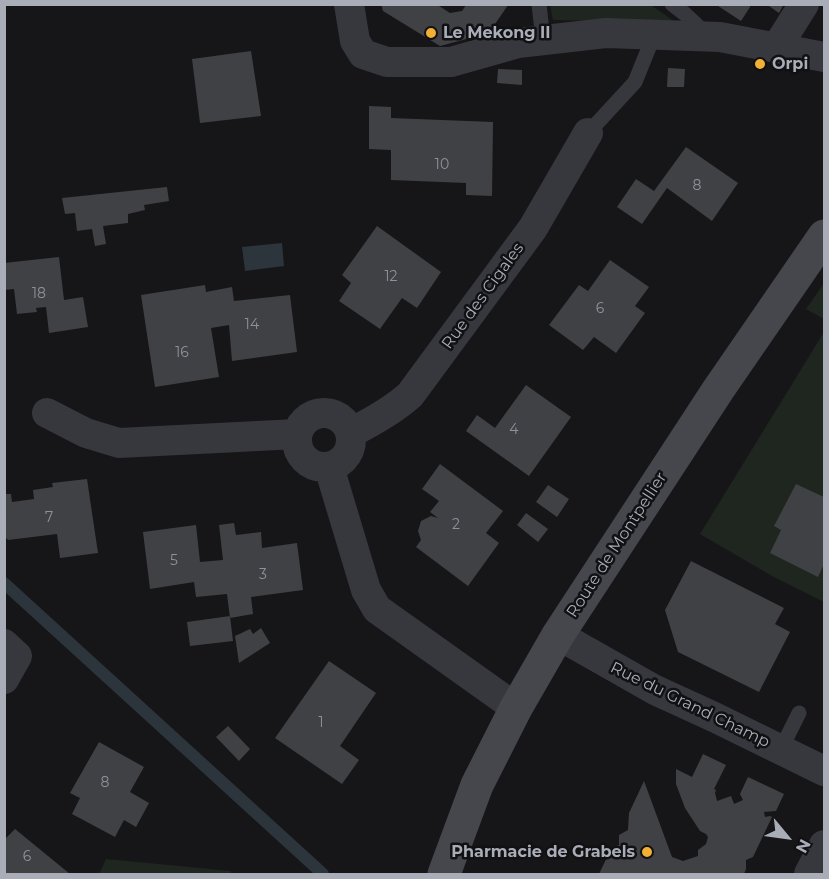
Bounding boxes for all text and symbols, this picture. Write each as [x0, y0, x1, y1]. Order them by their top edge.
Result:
place label: Le Mekong II [443, 23, 551, 43]
marker: Le Mekong II [424, 26, 438, 40]
place label: Orpi [772, 54, 808, 74]
marker: Orpi [753, 57, 767, 71]
house number: 10 [435, 157, 449, 173]
house number: 8 [693, 178, 701, 194]
street label: Rue des Cigales [438, 239, 528, 353]
house number: 12 [384, 269, 398, 285]
house number: 18 [32, 286, 46, 302]
house number: 6 [596, 301, 604, 317]
house number: 14 [245, 317, 259, 333]
house number: 16 [175, 345, 189, 361]
house number: 4 [509, 422, 519, 438]
street label: Route de Montpellier [563, 469, 671, 621]
house number: 7 [45, 510, 53, 526]
house number: 2 [452, 517, 460, 533]
house number: 5 [170, 553, 178, 569]
house number: 3 [259, 567, 267, 583]
street label: Rue du Grand Champ [607, 658, 773, 752]
house number: 1 [318, 715, 324, 731]
house number: 8 [101, 775, 109, 791]
north arrow [757, 807, 817, 867]
text: N [792, 836, 815, 856]
place label: Pharmacie de Grabels [451, 842, 635, 862]
marker: Pharmacie de Grabels [640, 845, 654, 859]
house number: 6 [23, 849, 31, 865]

